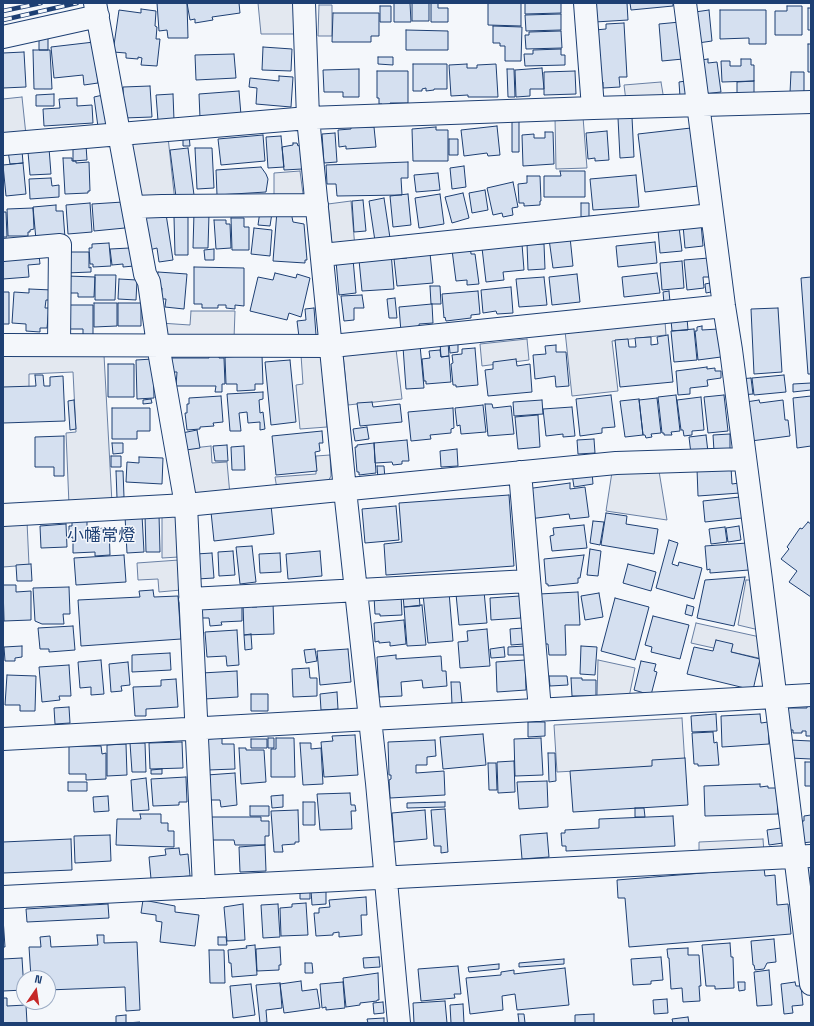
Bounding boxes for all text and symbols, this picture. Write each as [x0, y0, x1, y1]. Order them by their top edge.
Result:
district label: 小幡常燈 [67, 526, 135, 546]
north arrow [16, 970, 56, 1010]
text: N [33, 972, 44, 987]

